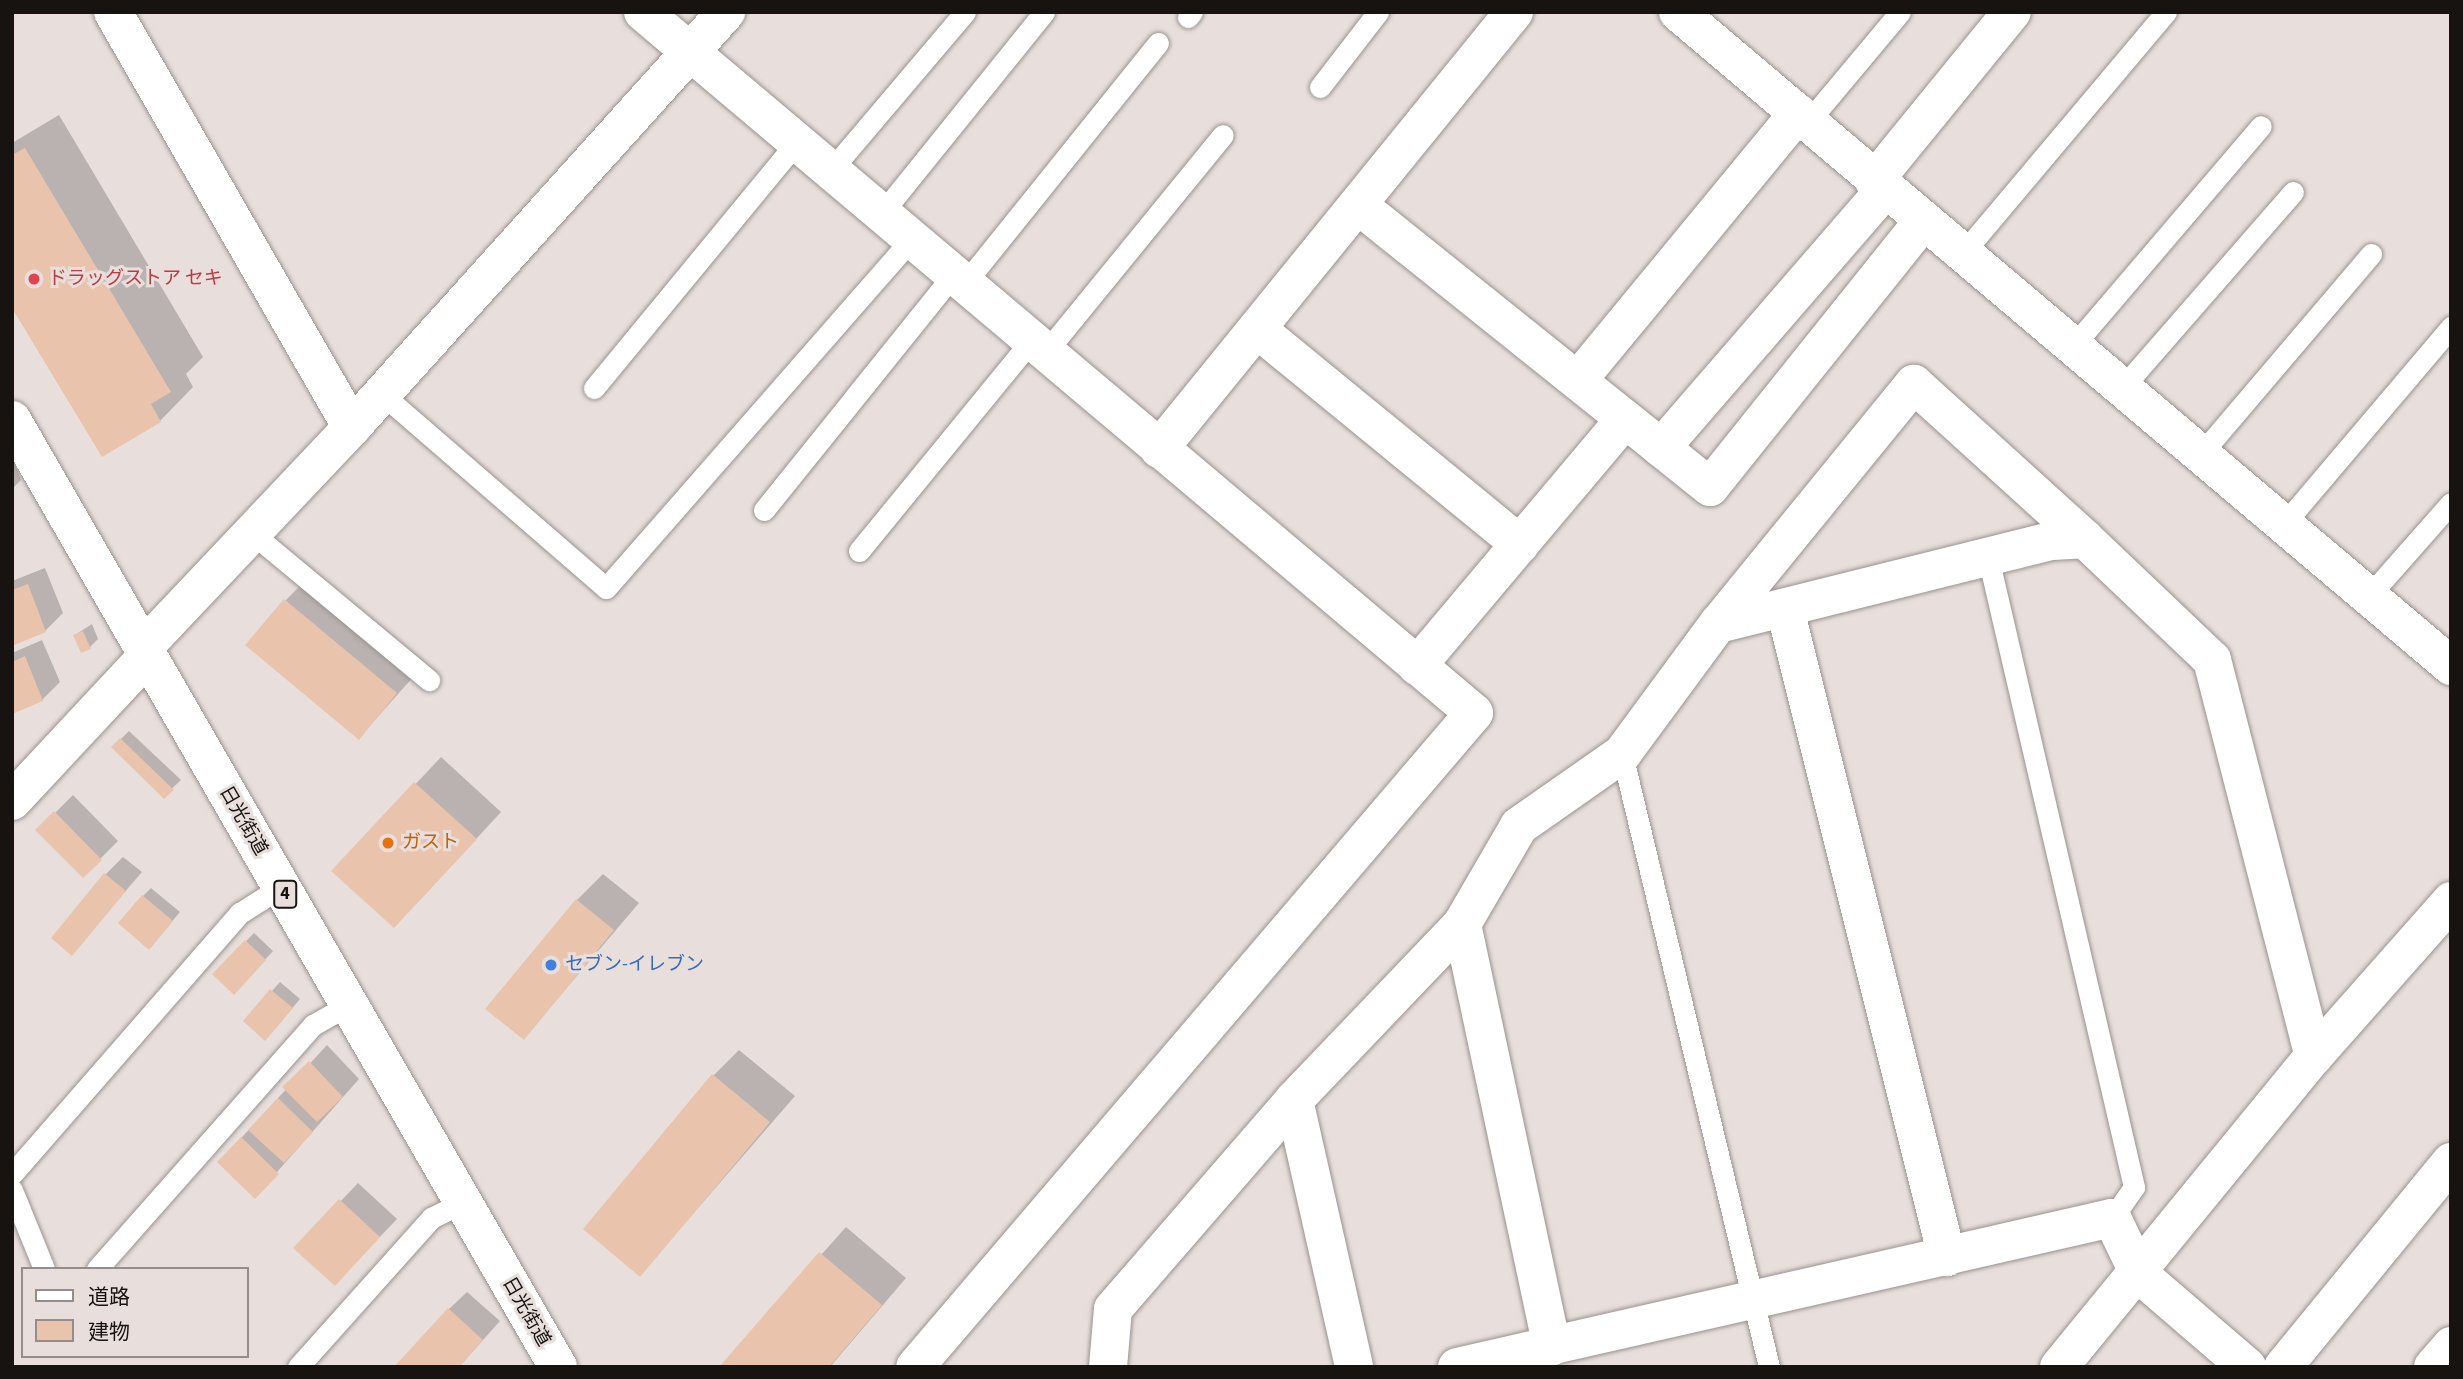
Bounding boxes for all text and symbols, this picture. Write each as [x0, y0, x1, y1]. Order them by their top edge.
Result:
place label: ドラッグストア セキ [48, 268, 223, 290]
marker: ドラッグストア セキ [26, 271, 42, 287]
street label: 日光街道 [214, 782, 272, 860]
place label: ガスト [402, 832, 459, 854]
marker: ガスト [380, 835, 396, 851]
road number: 4 [273, 880, 297, 908]
place label: セブン-イレブン [565, 954, 704, 976]
marker: セブン-イレブン [543, 957, 559, 973]
legend [21, 1267, 248, 1358]
street label: 日光街道 [497, 1273, 555, 1351]
text: 道路 [88, 1282, 130, 1312]
text: 建物 [88, 1317, 130, 1347]

